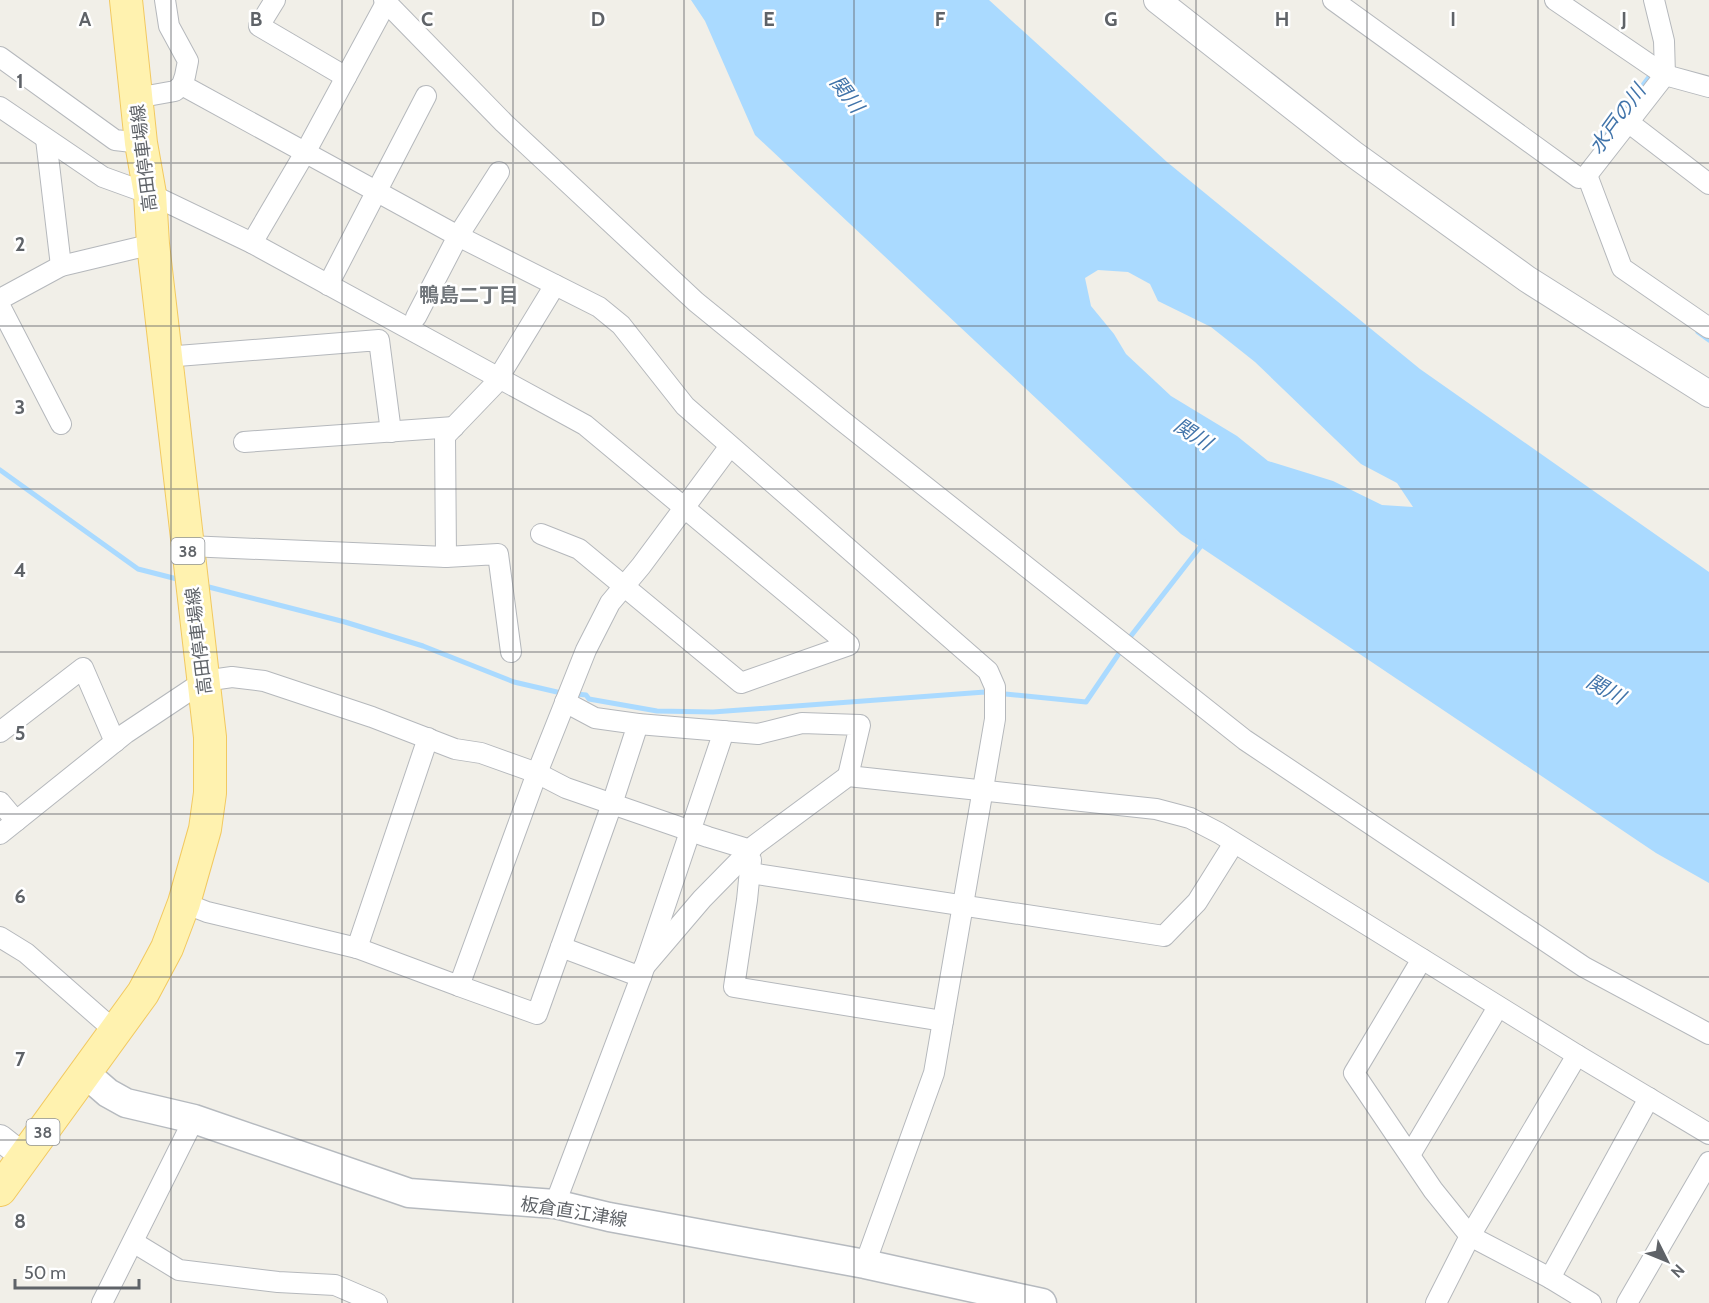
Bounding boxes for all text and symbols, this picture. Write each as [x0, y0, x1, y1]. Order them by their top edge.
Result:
text: A [79, 7, 92, 31]
text: B [250, 7, 262, 31]
text: C [421, 7, 433, 31]
text: D [591, 7, 605, 31]
text: E [763, 7, 775, 31]
text: F [935, 7, 946, 31]
text: G [1104, 7, 1118, 31]
text: H [1275, 7, 1289, 31]
text: I [1450, 7, 1456, 31]
text: J [1620, 7, 1627, 31]
text: 1 [16, 69, 24, 93]
water label: 関川 [825, 71, 870, 119]
water label: 水戸の川 [1584, 78, 1651, 158]
street label: 高田停車場線 [127, 103, 161, 213]
text: 2 [15, 232, 25, 256]
district label: 鴨島二丁目 [419, 283, 519, 307]
text: 3 [15, 395, 25, 419]
water label: 関川 [1170, 413, 1218, 456]
road number: 38 [172, 538, 204, 564]
text: 4 [14, 558, 26, 582]
street label: 高田停車場線 [182, 586, 216, 696]
water label: 関川 [1583, 669, 1631, 710]
text: 5 [15, 721, 25, 745]
text: 6 [14, 884, 26, 908]
text: 7 [15, 1047, 26, 1071]
road number: 38 [26, 1119, 60, 1145]
street label: 板倉直江津線 [519, 1193, 629, 1231]
text: 8 [14, 1209, 26, 1233]
north arrow [1637, 1231, 1697, 1291]
scale bar [15, 1252, 140, 1290]
text: N [1667, 1260, 1688, 1282]
text: 50 m [24, 1262, 66, 1284]

